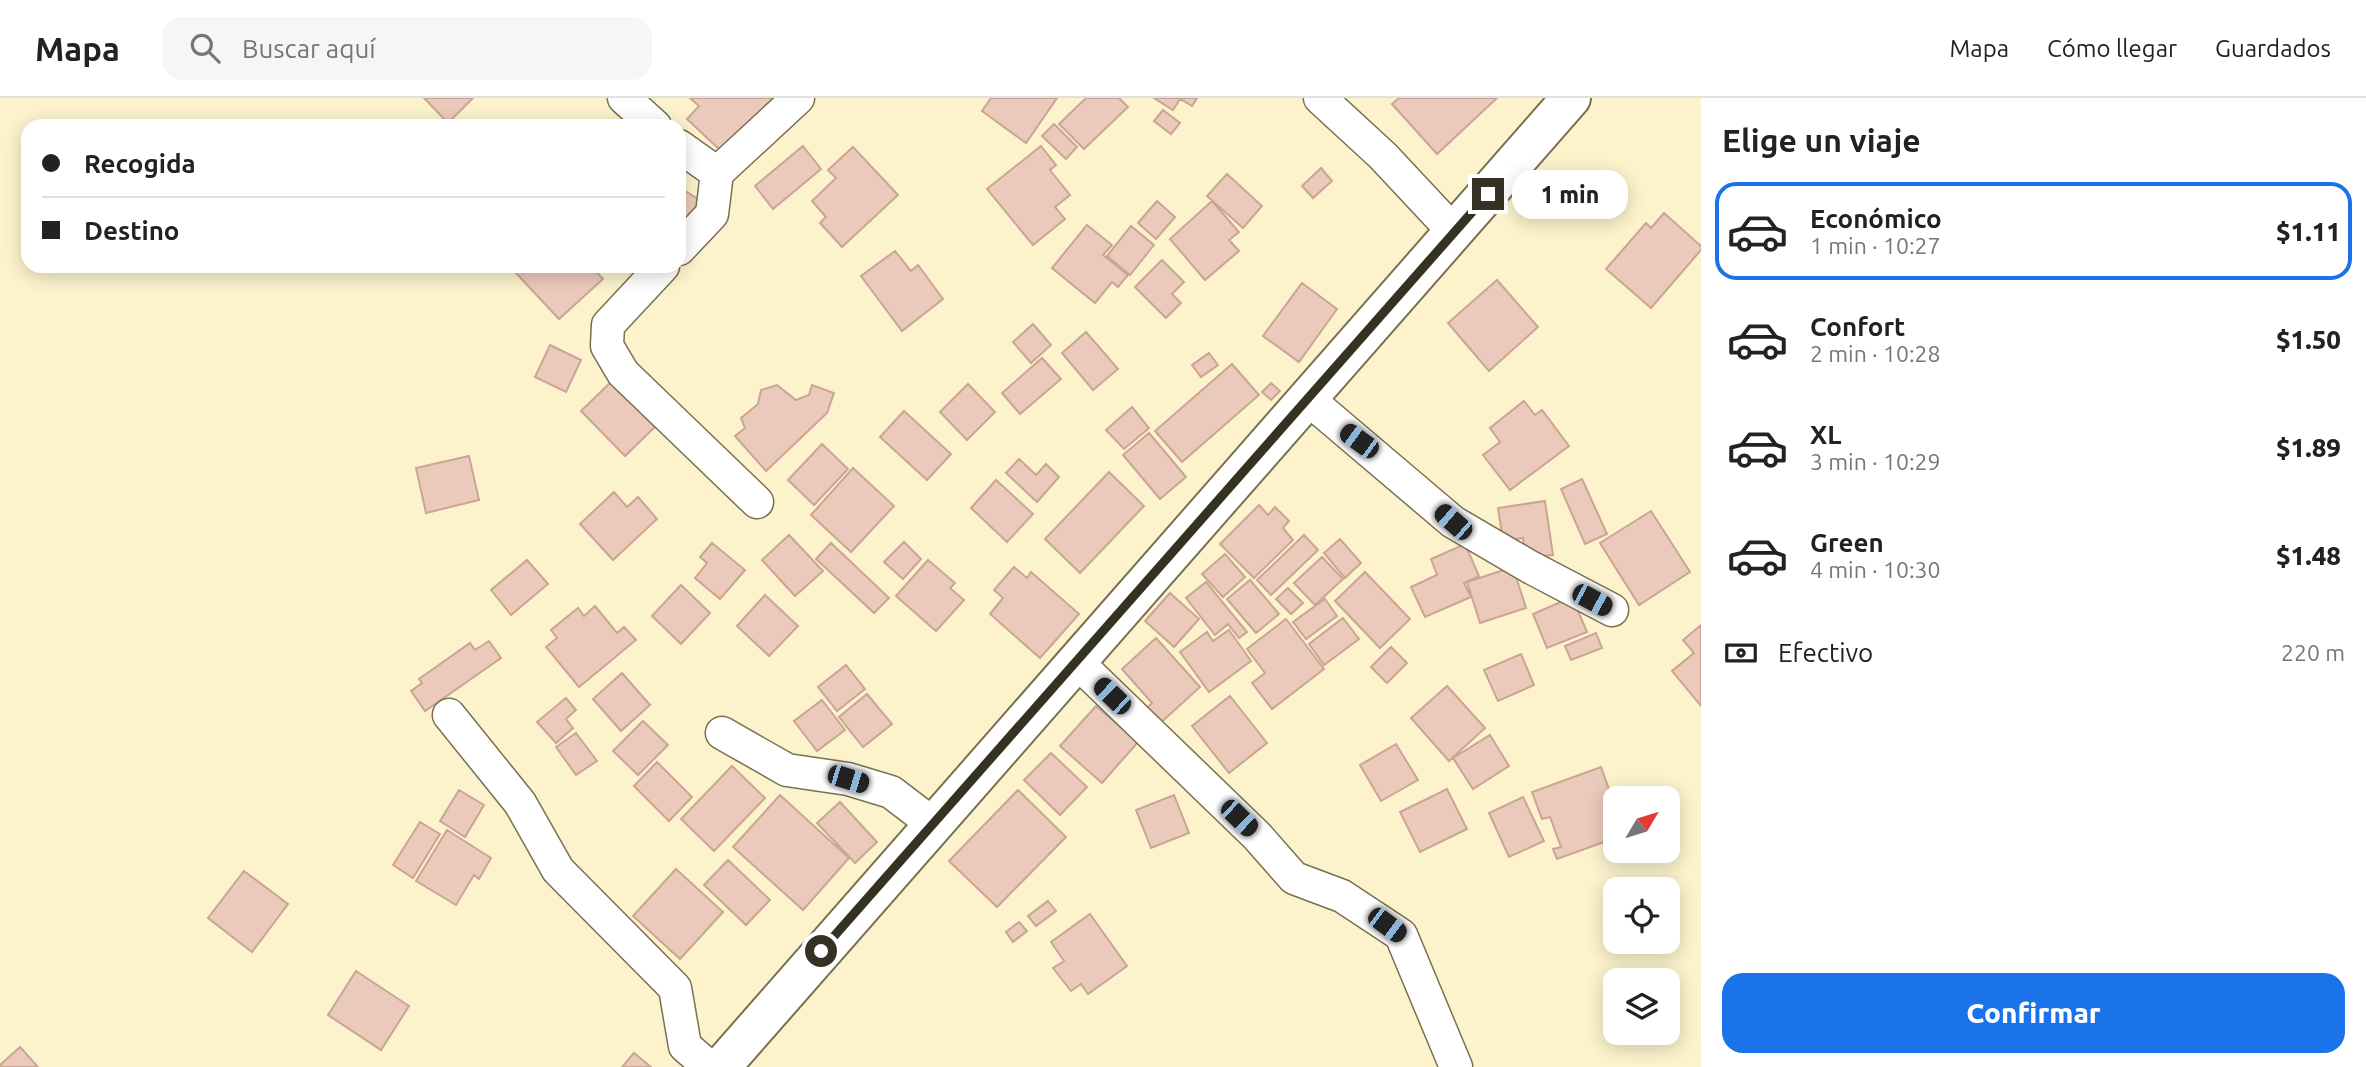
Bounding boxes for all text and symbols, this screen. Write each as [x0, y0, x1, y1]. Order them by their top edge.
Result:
search box [162, 17, 652, 80]
icon: search [186, 29, 224, 67]
text: Mapa [35, 30, 120, 67]
text: Buscar aquí [242, 34, 376, 63]
text: Mapa [1949, 35, 2009, 62]
text: Cómo llegar [2047, 35, 2177, 62]
text: Guardados [2215, 35, 2331, 62]
text: Elige un viaje [1722, 122, 1921, 158]
text: Recogida [84, 149, 196, 178]
callout: 1 min [1512, 170, 1628, 218]
route end [1472, 178, 1504, 210]
text: 1 min [1541, 182, 1599, 207]
icon: car [1726, 200, 1789, 263]
text: Económico [1810, 204, 1942, 233]
text: Destino [84, 216, 180, 245]
text: $1.11 [2276, 217, 2341, 246]
text: 1 min · 10:27 [1810, 233, 1941, 258]
icon: car [1726, 308, 1789, 371]
text: Confort [1810, 312, 1905, 341]
text: $1.50 [2276, 325, 2341, 354]
text: 2 min · 10:28 [1810, 341, 1941, 366]
icon: car [1726, 416, 1789, 479]
car [1336, 420, 1383, 462]
text: XL [1810, 420, 1841, 449]
text: $1.89 [2276, 433, 2341, 462]
text: 3 min · 10:29 [1810, 449, 1941, 474]
car [1431, 500, 1476, 544]
icon: car [1726, 524, 1789, 587]
text: Green [1810, 528, 1884, 557]
text: $1.48 [2276, 541, 2341, 570]
text: 4 min · 10:30 [1810, 557, 1941, 582]
car [1569, 581, 1616, 619]
icon: cash [1722, 634, 1760, 672]
text: Efectivo [1778, 638, 1873, 667]
text: 220 m [2281, 640, 2345, 665]
car [1090, 674, 1135, 718]
car [825, 763, 872, 795]
north arrow [1603, 786, 1680, 863]
map controls [1603, 786, 1680, 1045]
car [1217, 796, 1262, 840]
button: locate [1603, 877, 1680, 954]
car [1364, 904, 1411, 946]
route start [805, 935, 837, 967]
button: layers [1603, 968, 1680, 1045]
button: Confirmar [1722, 973, 2345, 1053]

